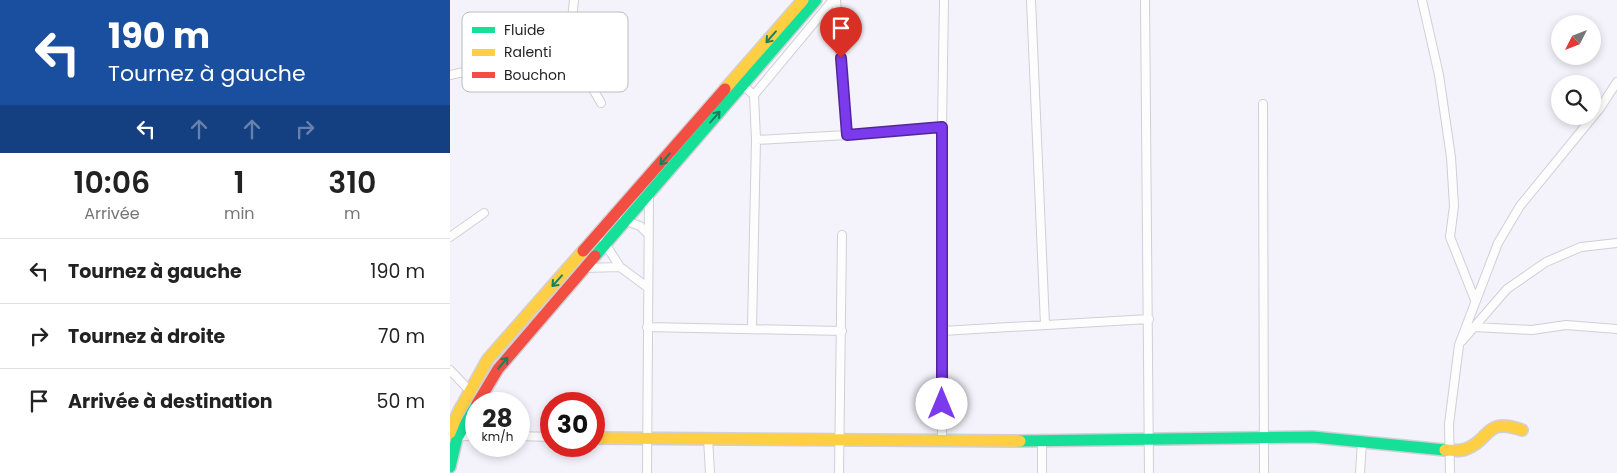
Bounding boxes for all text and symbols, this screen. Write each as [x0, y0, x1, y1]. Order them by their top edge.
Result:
pin [820, 7, 862, 58]
text: 190 m [108, 11, 210, 60]
legend [462, 12, 628, 92]
icon: arrive [827, 14, 855, 42]
north arrow [1551, 15, 1601, 65]
map controls [1551, 15, 1601, 125]
icon: left [25, 20, 90, 85]
text: Fluide [504, 20, 545, 40]
one-way arrow [766, 30, 777, 43]
text: Ralenti [504, 42, 552, 62]
text: Tournez à gauche [108, 58, 306, 89]
text: Bouchon [504, 65, 566, 85]
button: search [1551, 75, 1601, 125]
one-way arrow [709, 110, 721, 123]
icon: left [132, 115, 160, 143]
icon: ahead [185, 115, 213, 143]
icon: ahead [238, 115, 266, 143]
icon: right [291, 115, 319, 143]
one-way arrow [659, 153, 670, 166]
text: 10:06 [74, 161, 150, 204]
text: 1 [234, 161, 245, 204]
text: 310 [328, 161, 376, 204]
text: Arrivée [84, 202, 140, 225]
text: min [224, 202, 255, 225]
text: m [344, 202, 361, 225]
icon: left [25, 257, 53, 285]
text: Tournez à gauche [68, 258, 242, 285]
text: 190 m [370, 258, 425, 285]
one-way arrow [552, 275, 563, 288]
icon: right [25, 322, 53, 350]
text: Tournez à droite [68, 323, 225, 350]
text: 70 m [378, 323, 425, 350]
one-way arrow [498, 356, 509, 369]
position arrow [915, 377, 967, 429]
icon: arrive [25, 387, 53, 415]
text: Arrivée à destination [68, 388, 273, 415]
text: 50 m [376, 388, 425, 415]
speed limit sign: 30 [540, 392, 605, 457]
text: 28 [482, 401, 513, 436]
text: km/h [482, 428, 513, 445]

